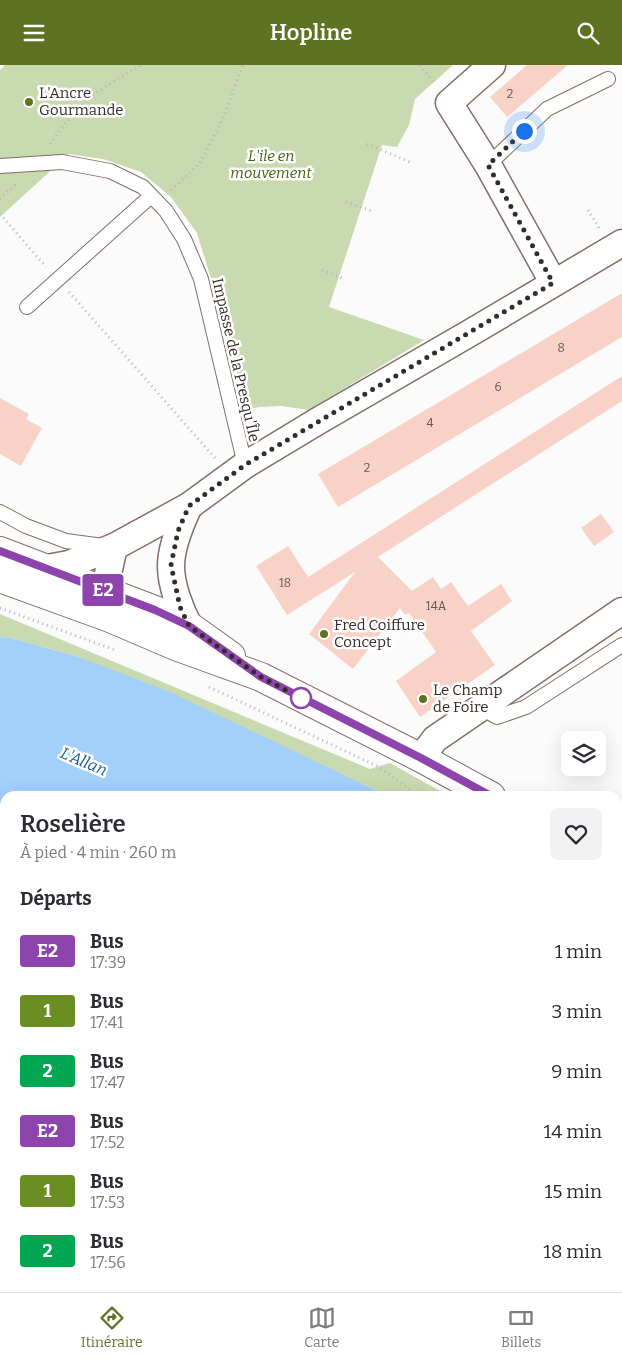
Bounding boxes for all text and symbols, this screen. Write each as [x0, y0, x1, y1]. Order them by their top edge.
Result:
icon: menu [20, 19, 48, 47]
text: Hopline [270, 19, 352, 46]
icon: search [574, 19, 602, 47]
place label: L'Ancre Gourmande [39, 84, 124, 119]
house number: 2 [507, 87, 513, 101]
marker: L'Ancre Gourmande [23, 96, 35, 108]
your location [512, 119, 537, 144]
park label: L'ile en mouvement [230, 147, 312, 182]
street label: Impasse de la Presqu'Île [208, 276, 264, 444]
house number: 8 [557, 341, 565, 355]
house number: 6 [494, 380, 502, 394]
house number: 4 [426, 416, 434, 430]
house number: 2 [364, 461, 370, 475]
line badge: E2 [80, 574, 126, 606]
house number: 18 [279, 576, 291, 590]
text: E2 [92, 579, 114, 601]
house number: 14A [426, 599, 447, 613]
place label: Fred Coiffure Concept [334, 616, 425, 651]
marker: Fred Coiffure Concept [318, 628, 330, 640]
place label: Le Champ de Foire [433, 681, 502, 716]
unlabelled marker [290, 687, 312, 709]
marker: Le Champ de Foire [417, 693, 429, 705]
map controls [561, 731, 606, 776]
button: layers [561, 731, 606, 776]
water label: L'Allan [58, 743, 110, 780]
button: heart [550, 808, 602, 860]
text: Roselière [20, 810, 126, 838]
text: À pied · 4 min · 260 m [20, 843, 176, 862]
text: Départs [20, 887, 92, 910]
text: Bus [90, 930, 124, 953]
text: E2 [37, 940, 58, 962]
text: 1 min [555, 940, 602, 963]
text: 17:39 [90, 953, 126, 972]
text: Bus [90, 990, 124, 1013]
text: 1 [44, 1000, 51, 1022]
text: 3 min [552, 1000, 602, 1023]
text: 17:41 [90, 1013, 124, 1032]
text: Bus [90, 1050, 124, 1073]
text: 2 [42, 1060, 53, 1082]
text: 9 min [551, 1060, 602, 1083]
text: 17:47 [90, 1073, 125, 1092]
text: Bus [90, 1110, 124, 1133]
text: E2 [37, 1120, 58, 1142]
text: 14 min [544, 1120, 602, 1143]
text: 17:52 [90, 1133, 125, 1152]
text: Bus [90, 1170, 124, 1193]
text: 1 [44, 1180, 51, 1202]
text: 15 min [545, 1180, 602, 1203]
text: 17:53 [90, 1193, 125, 1212]
text: Bus [90, 1230, 124, 1253]
text: 2 [42, 1240, 53, 1262]
text: 18 min [543, 1240, 602, 1263]
text: 17:56 [90, 1253, 126, 1272]
tab: Itinéraire [81, 1304, 143, 1351]
tab: Carte [304, 1304, 339, 1351]
tab: Billets [501, 1304, 541, 1351]

